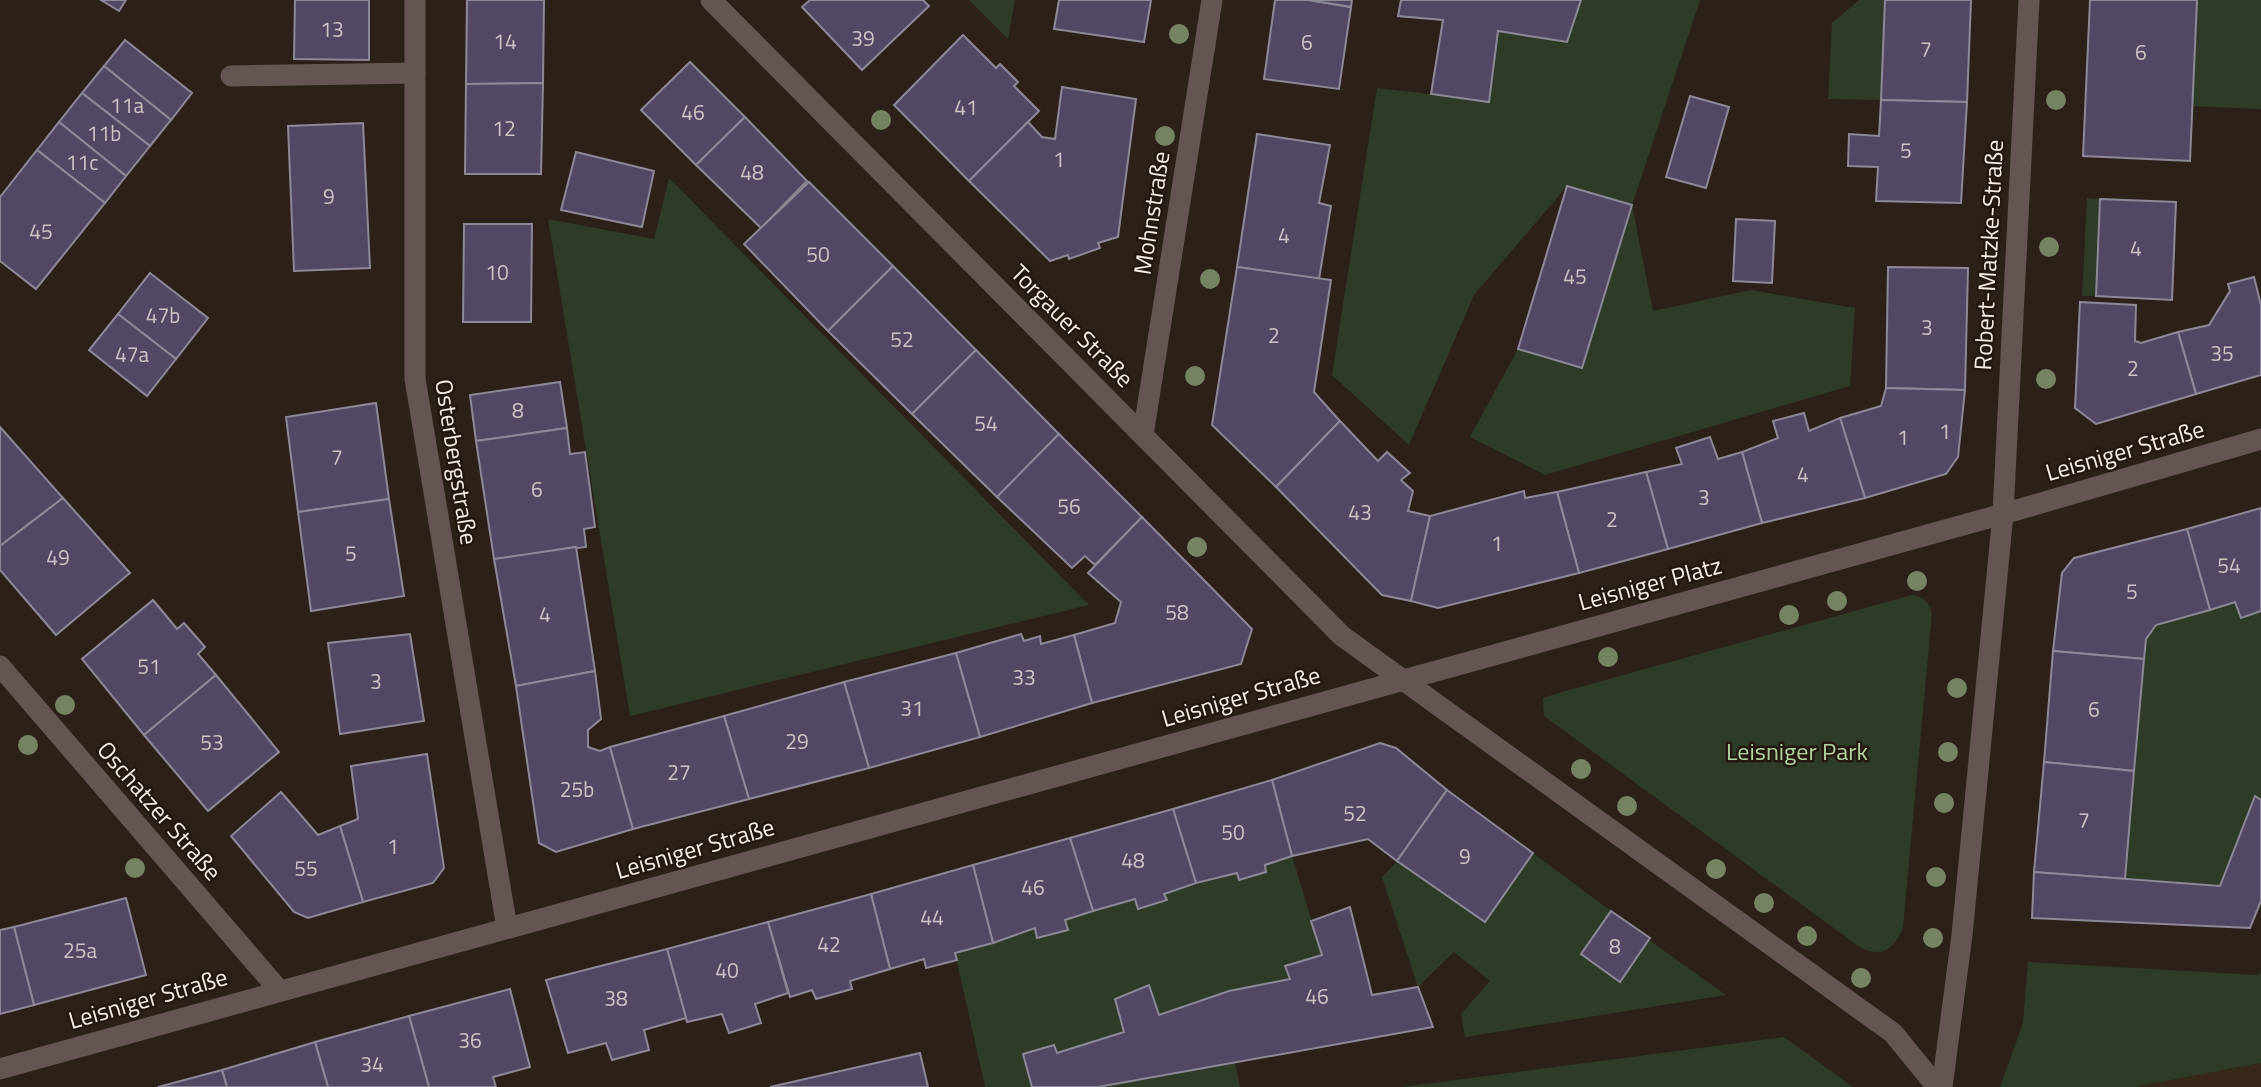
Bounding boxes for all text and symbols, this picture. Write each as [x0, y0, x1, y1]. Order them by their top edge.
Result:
house number: 13 [320, 13, 344, 45]
house number: 39 [851, 22, 875, 54]
house number: 14 [493, 25, 517, 57]
house number: 6 [1301, 26, 1313, 58]
house number: 7 [1920, 33, 1932, 65]
house number: 6 [2135, 36, 2147, 68]
house number: 11a [110, 89, 144, 121]
house number: 41 [954, 91, 978, 123]
house number: 46 [681, 96, 705, 128]
house number: 12 [492, 112, 516, 144]
house number: 11b [87, 117, 121, 149]
house number: 5 [1900, 134, 1912, 166]
street label: Robert-Matzke-Straße [1964, 139, 2012, 371]
house number: 1 [1053, 143, 1065, 175]
house number: 11c [66, 146, 98, 178]
street label: Mohnstraße [1124, 149, 1179, 277]
house number: 48 [740, 156, 764, 188]
house number: 9 [323, 180, 335, 212]
house number: 45 [29, 215, 53, 247]
house number: 4 [1278, 219, 1290, 251]
house number: 4 [2130, 232, 2142, 264]
house number: 50 [806, 238, 830, 270]
street label: Torgauer Straße [1003, 255, 1143, 395]
house number: 10 [485, 256, 509, 288]
house number: 45 [1563, 260, 1587, 292]
house number: 47b [146, 299, 180, 331]
house number: 3 [1921, 311, 1933, 343]
house number: 2 [1268, 319, 1280, 351]
house number: 52 [890, 323, 914, 355]
house number: 35 [2210, 337, 2234, 369]
house number: 47a [115, 338, 149, 370]
house number: 2 [2127, 352, 2139, 384]
street label: Osterbergstraße [426, 377, 488, 547]
house number: 8 [512, 394, 524, 426]
house number: 54 [974, 407, 998, 439]
street label: Leisniger Straße [2041, 410, 2208, 490]
house number: 1 [1939, 415, 1951, 447]
house number: 1 [1897, 421, 1909, 453]
house number: 7 [331, 441, 343, 473]
house number: 4 [1797, 458, 1809, 490]
house number: 6 [531, 473, 543, 505]
house number: 3 [1698, 481, 1710, 513]
house number: 56 [1057, 490, 1081, 522]
house number: 43 [1348, 496, 1372, 528]
house number: 2 [1606, 503, 1618, 535]
house number: 1 [1491, 527, 1503, 559]
house number: 5 [345, 537, 357, 569]
house number: 49 [46, 541, 70, 573]
street label: Leisniger Platz [1574, 547, 1726, 619]
house number: 54 [2217, 549, 2241, 581]
house number: 5 [2126, 575, 2138, 607]
house number: 58 [1165, 596, 1189, 628]
house number: 4 [539, 598, 551, 630]
house number: 51 [137, 650, 161, 682]
street label: Leisniger Straße [1157, 656, 1324, 736]
house number: 33 [1012, 661, 1036, 693]
house number: 3 [370, 665, 382, 697]
house number: 31 [900, 692, 924, 724]
house number: 6 [2088, 693, 2100, 725]
house number: 29 [785, 725, 809, 757]
house number: 53 [200, 726, 224, 758]
street label: Oschatzer Straße [89, 733, 231, 888]
park label: Leisniger Park [1726, 733, 1869, 769]
house number: 27 [667, 756, 691, 788]
house number: 25b [560, 773, 594, 805]
house number: 52 [1343, 797, 1367, 829]
house number: 7 [2078, 804, 2090, 836]
street label: Leisniger Straße [611, 808, 778, 888]
house number: 50 [1221, 816, 1245, 848]
house number: 1 [387, 830, 399, 862]
house number: 9 [1459, 840, 1471, 872]
house number: 48 [1121, 844, 1145, 876]
house number: 55 [294, 852, 318, 884]
house number: 46 [1021, 871, 1045, 903]
house number: 44 [920, 901, 944, 933]
house number: 42 [817, 928, 841, 960]
house number: 8 [1609, 930, 1621, 962]
house number: 25a [63, 934, 97, 966]
house number: 40 [715, 954, 739, 986]
street label: Leisniger Straße [64, 958, 231, 1038]
house number: 46 [1305, 980, 1329, 1012]
house number: 38 [604, 982, 628, 1014]
house number: 36 [458, 1024, 482, 1056]
house number: 34 [360, 1048, 384, 1080]

